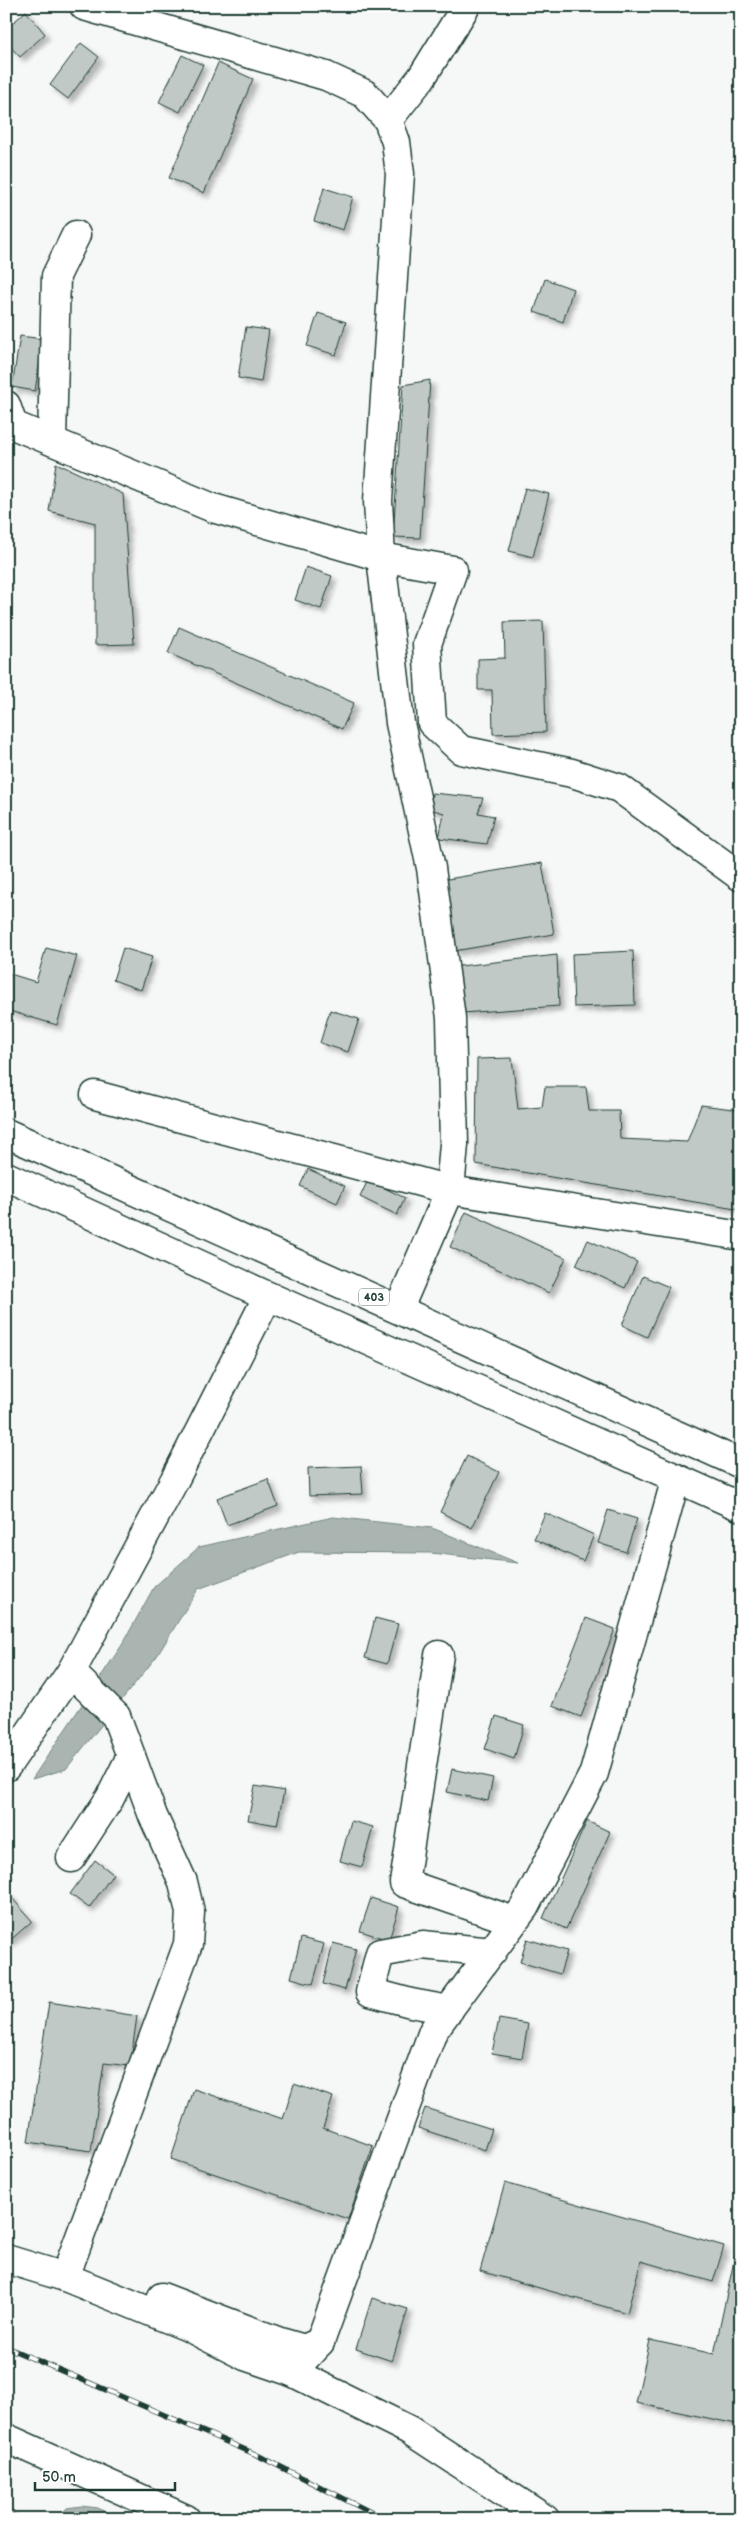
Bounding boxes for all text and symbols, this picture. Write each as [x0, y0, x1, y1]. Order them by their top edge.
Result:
road number: 403 [359, 1288, 389, 1305]
scale bar [35, 2460, 175, 2492]
text: 50 m [42, 2468, 76, 2487]

